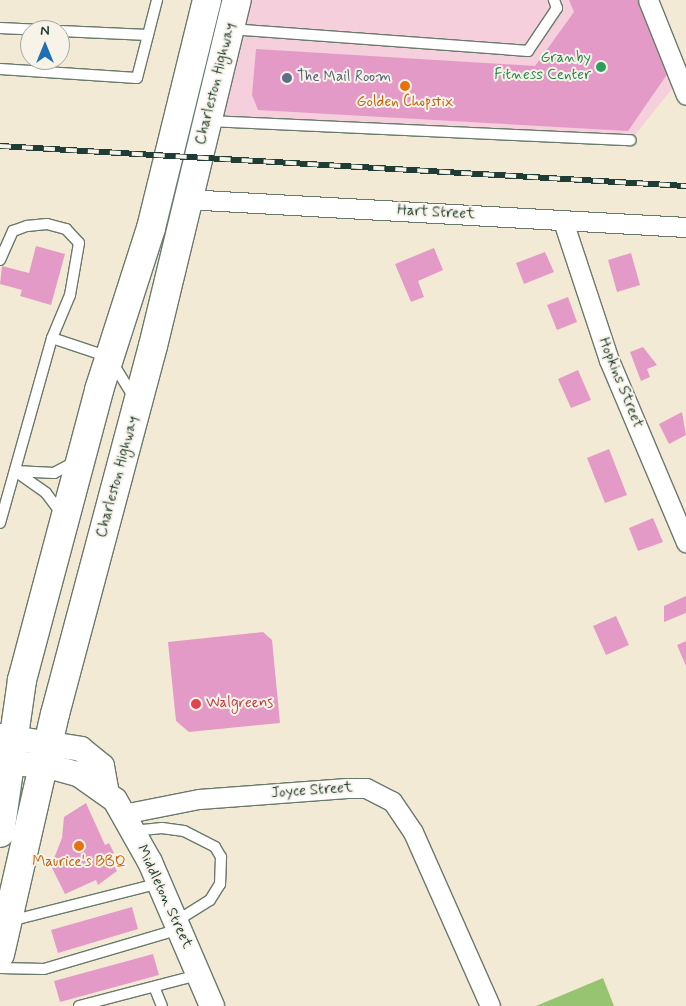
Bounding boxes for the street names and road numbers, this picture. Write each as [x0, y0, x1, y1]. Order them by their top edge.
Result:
street label: Charleston Highway [192, 21, 240, 147]
street label: Hart Street [397, 202, 475, 224]
street label: Hopkins Street [594, 336, 646, 430]
street label: Charleston Highway [93, 415, 143, 539]
street label: Joyce Street [271, 779, 353, 803]
street label: Middleton Street [132, 842, 196, 952]

